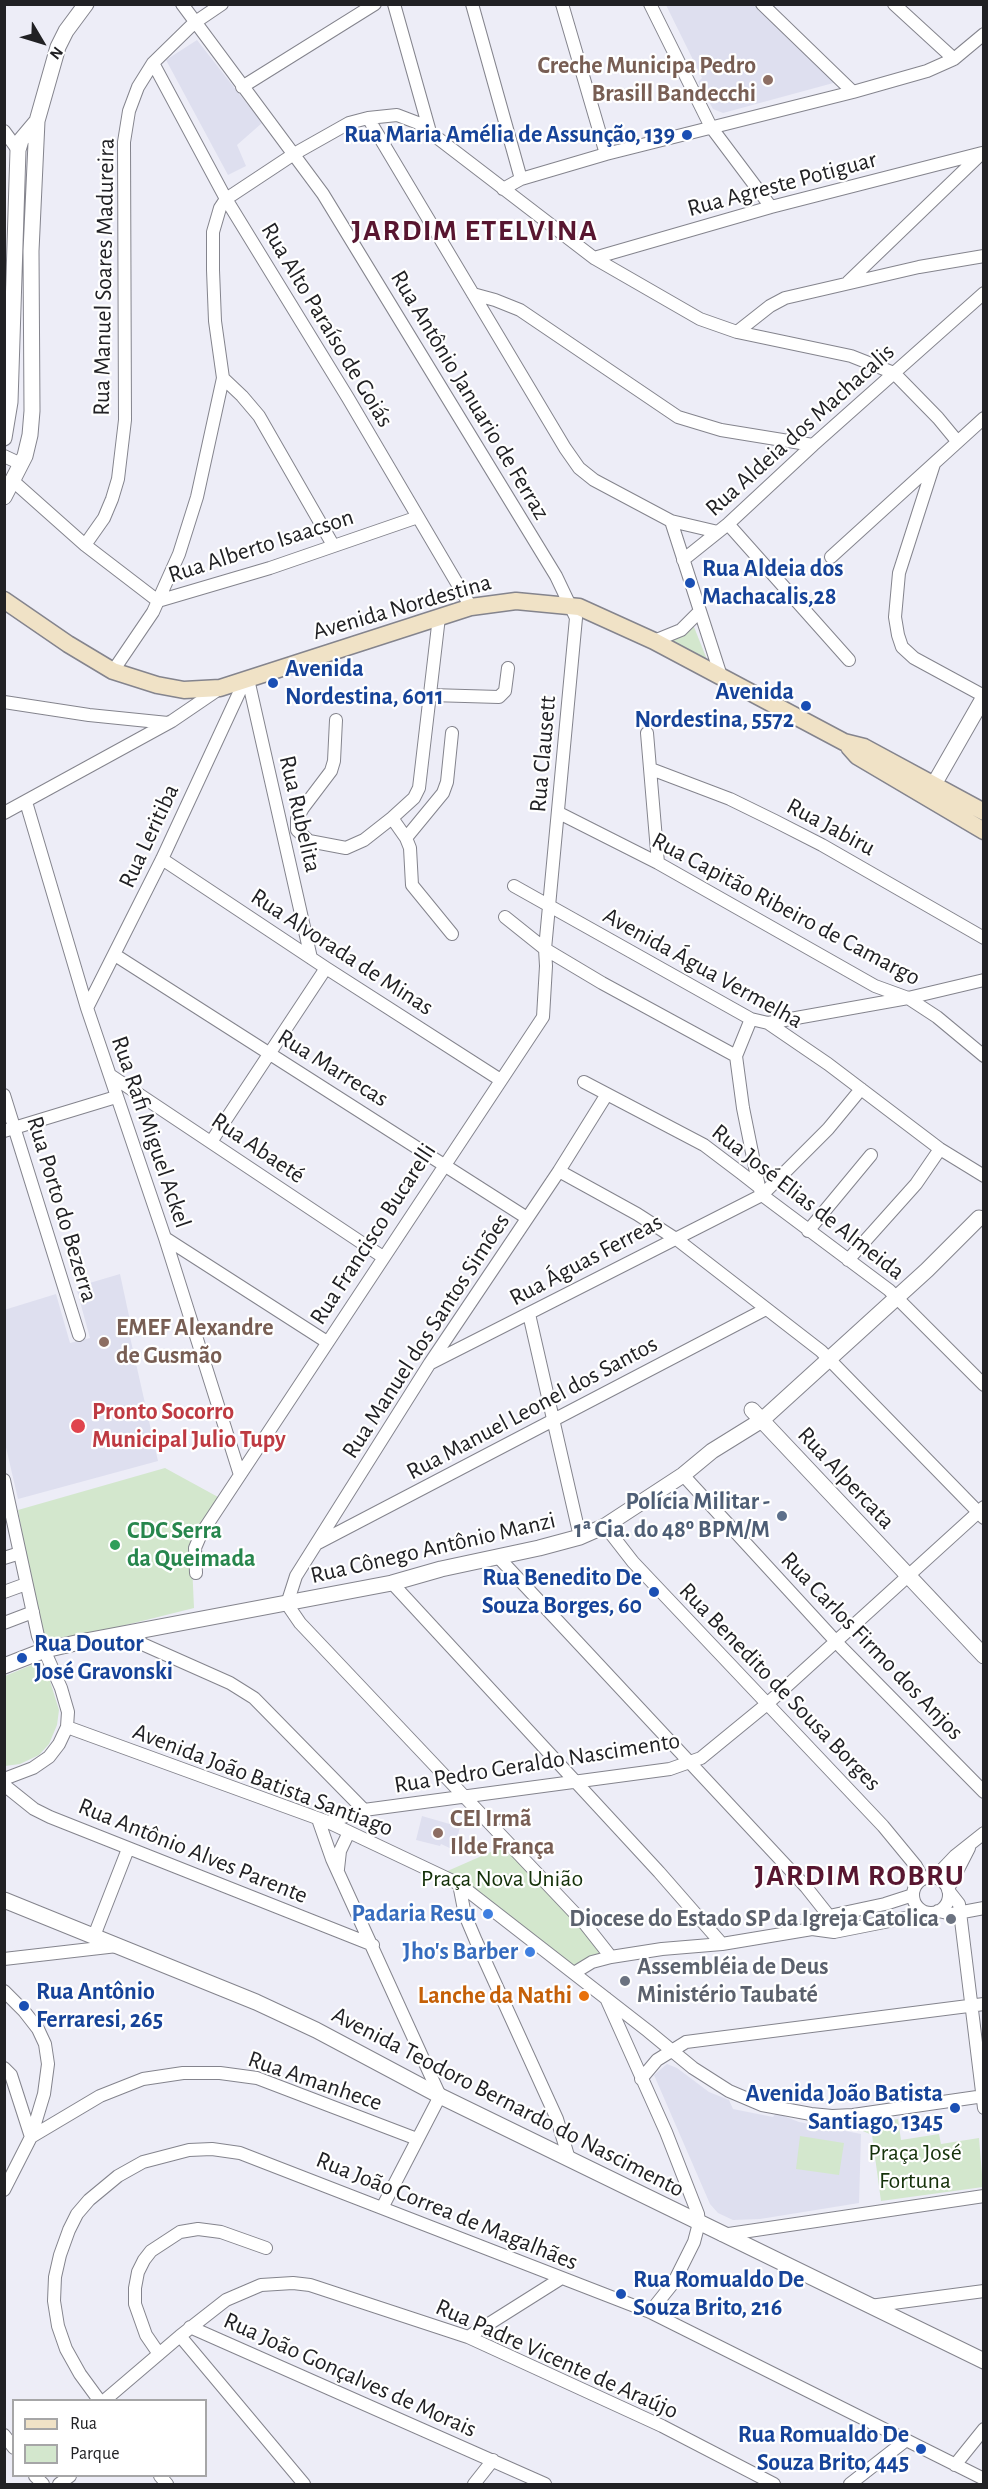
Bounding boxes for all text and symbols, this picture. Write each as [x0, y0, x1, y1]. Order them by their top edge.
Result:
north arrow [12, 12, 72, 72]
text: N [46, 44, 66, 62]
place label: Creche Municipa Pedro Brasill Bandecchi [538, 52, 756, 108]
marker: Creche Municipa Pedro Brasill Bandecchi [761, 73, 775, 87]
place label: Rua Maria Amélia de Assunção, 139 [344, 121, 675, 149]
marker: Rua Maria Amélia de Assunção, 139 [680, 128, 694, 142]
street label: Rua Manuel Soares Madureira [87, 138, 121, 416]
street label: Rua Agreste Potiguar [684, 145, 880, 223]
district label: JARDIM ETELVINA [351, 213, 599, 249]
street label: Rua Alto Paraíso de Goiás [254, 217, 400, 433]
street label: Rua Antônio Januario de Ferraz [384, 265, 556, 525]
street label: Rua Aldeia dos Machacalis [699, 337, 901, 523]
street label: Rua Alberto Isaacson [165, 502, 357, 590]
place label: Rua Aldeia dos Machacalis,28 [702, 555, 843, 611]
street label: Avenida Nordestina [309, 568, 495, 646]
marker: Rua Aldeia dos Machacalis,28 [683, 576, 697, 590]
place label: Avenida Nordestina, 6011 [285, 655, 444, 711]
marker: Avenida Nordestina, 6011 [266, 676, 280, 690]
place label: Avenida Nordestina, 5572 [634, 678, 794, 734]
street label: Rua Clausett [524, 694, 562, 814]
marker: Avenida Nordestina, 5572 [799, 699, 813, 713]
street label: Rua Rubelita [273, 753, 327, 875]
street label: Rua Leritiba [112, 779, 186, 893]
street label: Rua Jabiru [782, 792, 880, 862]
street label: Rua Capitão Ribeiro de Camargo [647, 826, 925, 992]
street label: Rua Alvorada de Minas [245, 882, 439, 1022]
street label: Avenida Água Vermelha [598, 901, 808, 1035]
street label: Rua Marrecas [272, 1023, 394, 1113]
street label: Rua Rafi Miguel Ackel [105, 1032, 197, 1232]
street label: Rua Abaeté [206, 1106, 310, 1190]
street label: Rua Porto do Bezerra [20, 1113, 104, 1305]
street label: Rua José Elias de Almeida [706, 1118, 910, 1286]
street label: Rua Francisco Bucarelli [304, 1138, 442, 1330]
street label: Rua Manuel dos Santos Simões [336, 1208, 516, 1464]
street label: Rua Águas Ferreas [505, 1208, 667, 1312]
place label: EMEF Alexandre de Gusmão [116, 1314, 273, 1370]
street label: Rua Manuel Leonel dos Santos [402, 1330, 662, 1486]
marker: EMEF Alexandre de Gusmão [97, 1335, 111, 1349]
place label: Pronto Socorro Municipal Julio Tupy [92, 1398, 286, 1454]
marker: Pronto Socorro Municipal Julio Tupy [69, 1417, 87, 1435]
street label: Rua Alpercata [791, 1421, 901, 1535]
place label: Polícia Militar - 1ª Cia. do 48º BPM/M [574, 1488, 770, 1544]
street label: Rua Cônego Antônio Manzi [308, 1506, 558, 1590]
marker: Polícia Militar - 1ª Cia. do 48º BPM/M [775, 1509, 789, 1523]
place label: CDC Serra da Queimada [127, 1517, 256, 1573]
marker: CDC Serra da Queimada [108, 1538, 122, 1552]
street label: Rua Carlos Firmo dos Anjos [775, 1546, 969, 1746]
place label: Rua Benedito De Souza Borges, 60 [482, 1564, 642, 1620]
street label: Rua Benedito de Sousa Borges [673, 1577, 887, 1797]
marker: Rua Benedito De Souza Borges, 60 [647, 1585, 661, 1599]
place label: Rua Doutor José Gravonski [34, 1630, 173, 1686]
marker: Rua Doutor José Gravonski [15, 1651, 29, 1665]
street label: Avenida João Batista Santiago [129, 1717, 397, 1843]
street label: Rua Pedro Geraldo Nascimento [392, 1726, 682, 1800]
street label: Rua Antônio Alves Parente [74, 1792, 312, 1910]
place label: CEI Irmã Ilde França [450, 1805, 554, 1861]
marker: CEI Irmã Ilde França [431, 1826, 445, 1840]
district label: JARDIM ROBRU [755, 1858, 965, 1894]
park label: Praça Nova União [421, 1865, 583, 1893]
place label: Padaria Resu [351, 1900, 476, 1928]
place label: Diocese do Estado SP da Igreja Catolica [569, 1905, 939, 1933]
marker: Padaria Resu [481, 1907, 495, 1921]
marker: Diocese do Estado SP da Igreja Catolica [944, 1912, 958, 1926]
place label: Jho's Barber [402, 1938, 518, 1966]
marker: Jho's Barber [523, 1945, 537, 1959]
place label: Assembléia de Deus Ministério Taubaté [637, 1953, 828, 2009]
marker: Assembléia de Deus Ministério Taubaté [618, 1974, 632, 1988]
place label: Rua Antônio Ferraresi, 265 [36, 1978, 163, 2034]
place label: Lanche da Nathi [418, 1982, 572, 2010]
marker: Lanche da Nathi [577, 1989, 591, 2003]
marker: Rua Antônio Ferraresi, 265 [17, 1999, 31, 2013]
street label: Avenida Teodoro Bernardo do Nascimento [327, 2000, 689, 2204]
street label: Rua Amanhece [244, 2045, 386, 2117]
place label: Avenida João Batista Santiago, 1345 [746, 2080, 943, 2136]
marker: Avenida João Batista Santiago, 1345 [948, 2101, 962, 2115]
park label: Praça José Fortuna [868, 2139, 962, 2195]
street label: Rua João Correa de Magalhães [312, 2145, 582, 2277]
place label: Rua Romualdo De Souza Brito, 216 [633, 2266, 804, 2322]
marker: Rua Romualdo De Souza Brito, 216 [614, 2287, 628, 2301]
street label: Rua Padre Vicente de Araújo [431, 2292, 683, 2426]
street label: Rua João Gonçalves de Morais [219, 2306, 481, 2444]
legend [12, 2399, 207, 2477]
text: Rua [70, 2415, 97, 2433]
place label: Rua Romualdo De Souza Brito, 445 [738, 2421, 909, 2477]
marker: Rua Romualdo De Souza Brito, 445 [914, 2442, 928, 2456]
text: Parque [70, 2445, 119, 2463]

